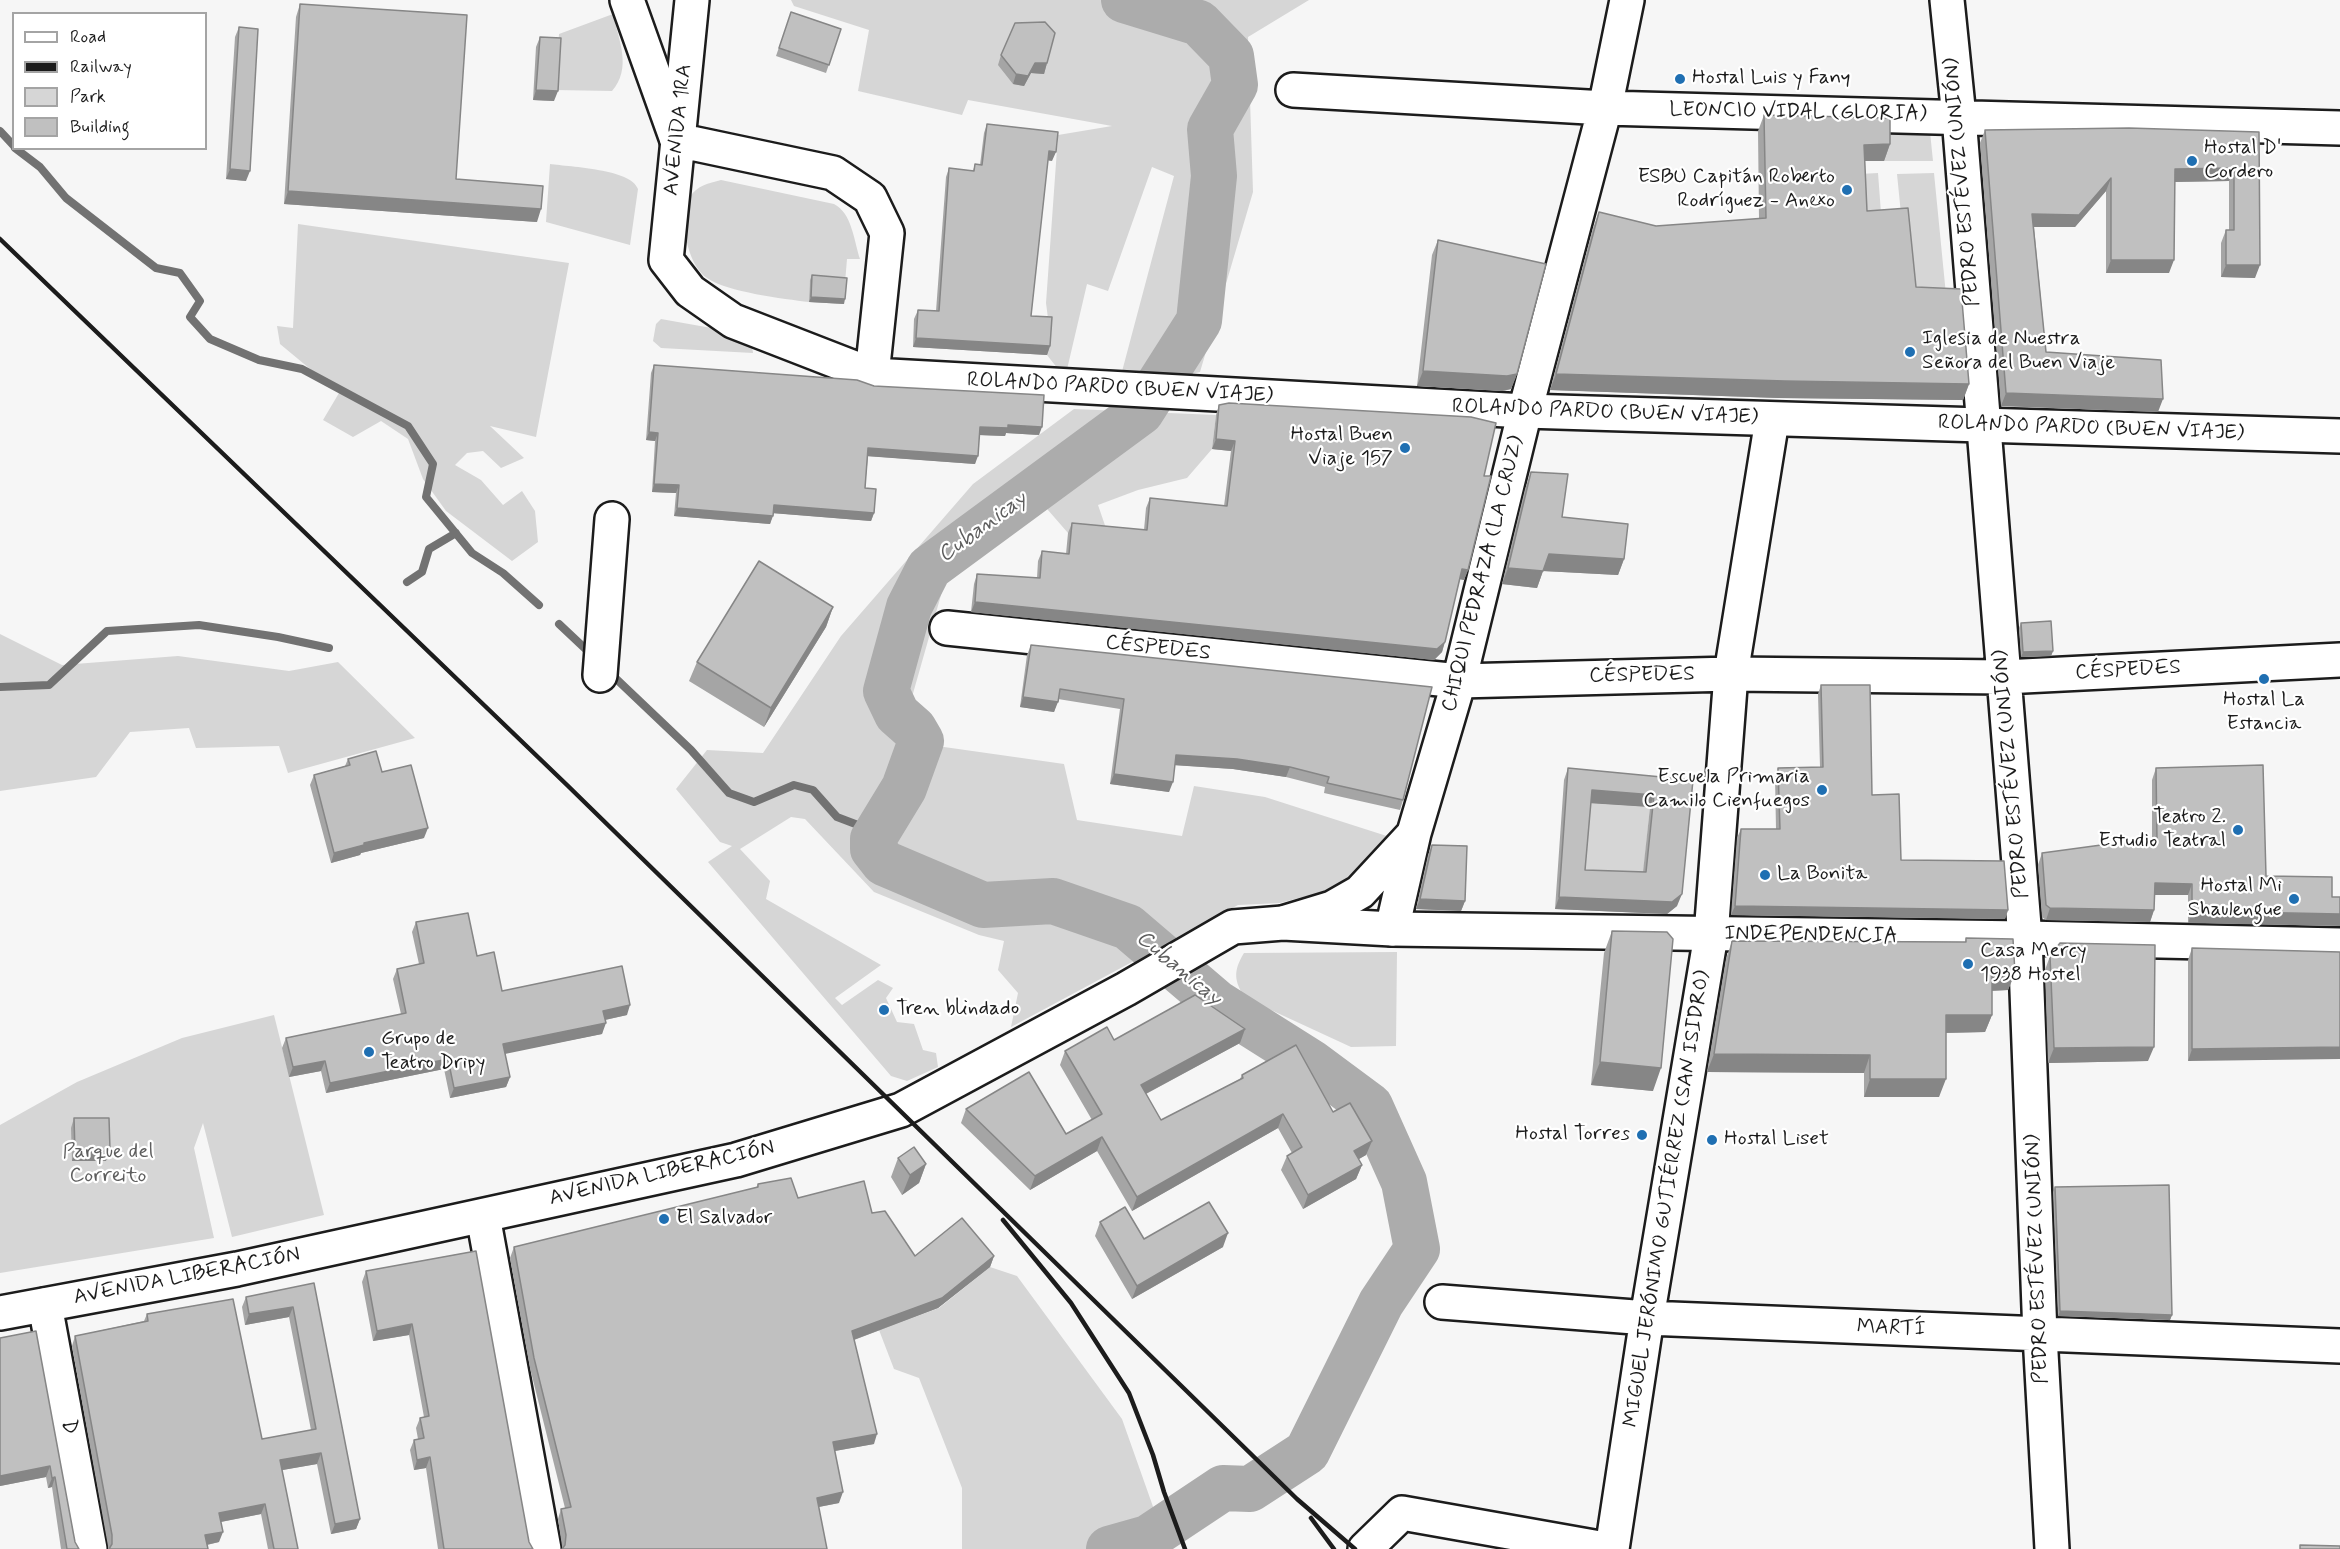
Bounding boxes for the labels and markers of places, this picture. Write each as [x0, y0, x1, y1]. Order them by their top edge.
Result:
place label: Hostal Luis y Fany [1692, 66, 1851, 92]
marker: Hostal Luis y Fany [1673, 72, 1687, 86]
place label: Hostal D' Cordero [2204, 136, 2281, 186]
marker: Hostal D' Cordero [2185, 154, 2199, 168]
place label: ESBU Capitán Roberto Rodríguez - Anexo [1638, 165, 1835, 215]
marker: ESBU Capitán Roberto Rodríguez - Anexo [1840, 183, 1854, 197]
place label: Iglesia de Nuestra Señora del Buen Viaje [1922, 327, 2115, 377]
marker: Iglesia de Nuestra Señora del Buen Viaje [1903, 345, 1917, 359]
place label: Hostal Buen Viaje 157 [1290, 423, 1393, 473]
marker: Hostal Buen Viaje 157 [1398, 441, 1412, 455]
marker: Hostal La Estancia [2257, 672, 2271, 686]
place label: Hostal La Estancia [2223, 688, 2305, 738]
place label: Escuela Primaria Camilo Cienfuegos [1643, 765, 1810, 815]
marker: Escuela Primaria Camilo Cienfuegos [1815, 783, 1829, 797]
place label: Teatro 2. Estudio Teatral [2099, 805, 2226, 855]
marker: Teatro 2. Estudio Teatral [2231, 823, 2245, 837]
place label: La Bonita [1777, 862, 1867, 888]
marker: La Bonita [1758, 868, 1772, 882]
place label: Hostal Mi Shaulengue [2188, 874, 2282, 924]
marker: Hostal Mi Shaulengue [2287, 892, 2301, 906]
place label: Casa Mercy 1938 Hostel [1980, 939, 2087, 989]
marker: Casa Mercy 1938 Hostel [1961, 957, 1975, 971]
place label: Tren blindado [896, 997, 1019, 1023]
marker: Tren blindado [877, 1003, 891, 1017]
place label: Grupo de Teatro Dripy [381, 1027, 486, 1077]
marker: Grupo de Teatro Dripy [362, 1045, 376, 1059]
place label: Hostal Torres [1515, 1122, 1630, 1148]
place label: Hostal Liset [1724, 1127, 1829, 1153]
marker: Hostal Torres [1635, 1128, 1649, 1142]
marker: Hostal Liset [1705, 1133, 1719, 1147]
place label: El Salvador [676, 1206, 772, 1232]
marker: El Salvador [657, 1212, 671, 1226]

